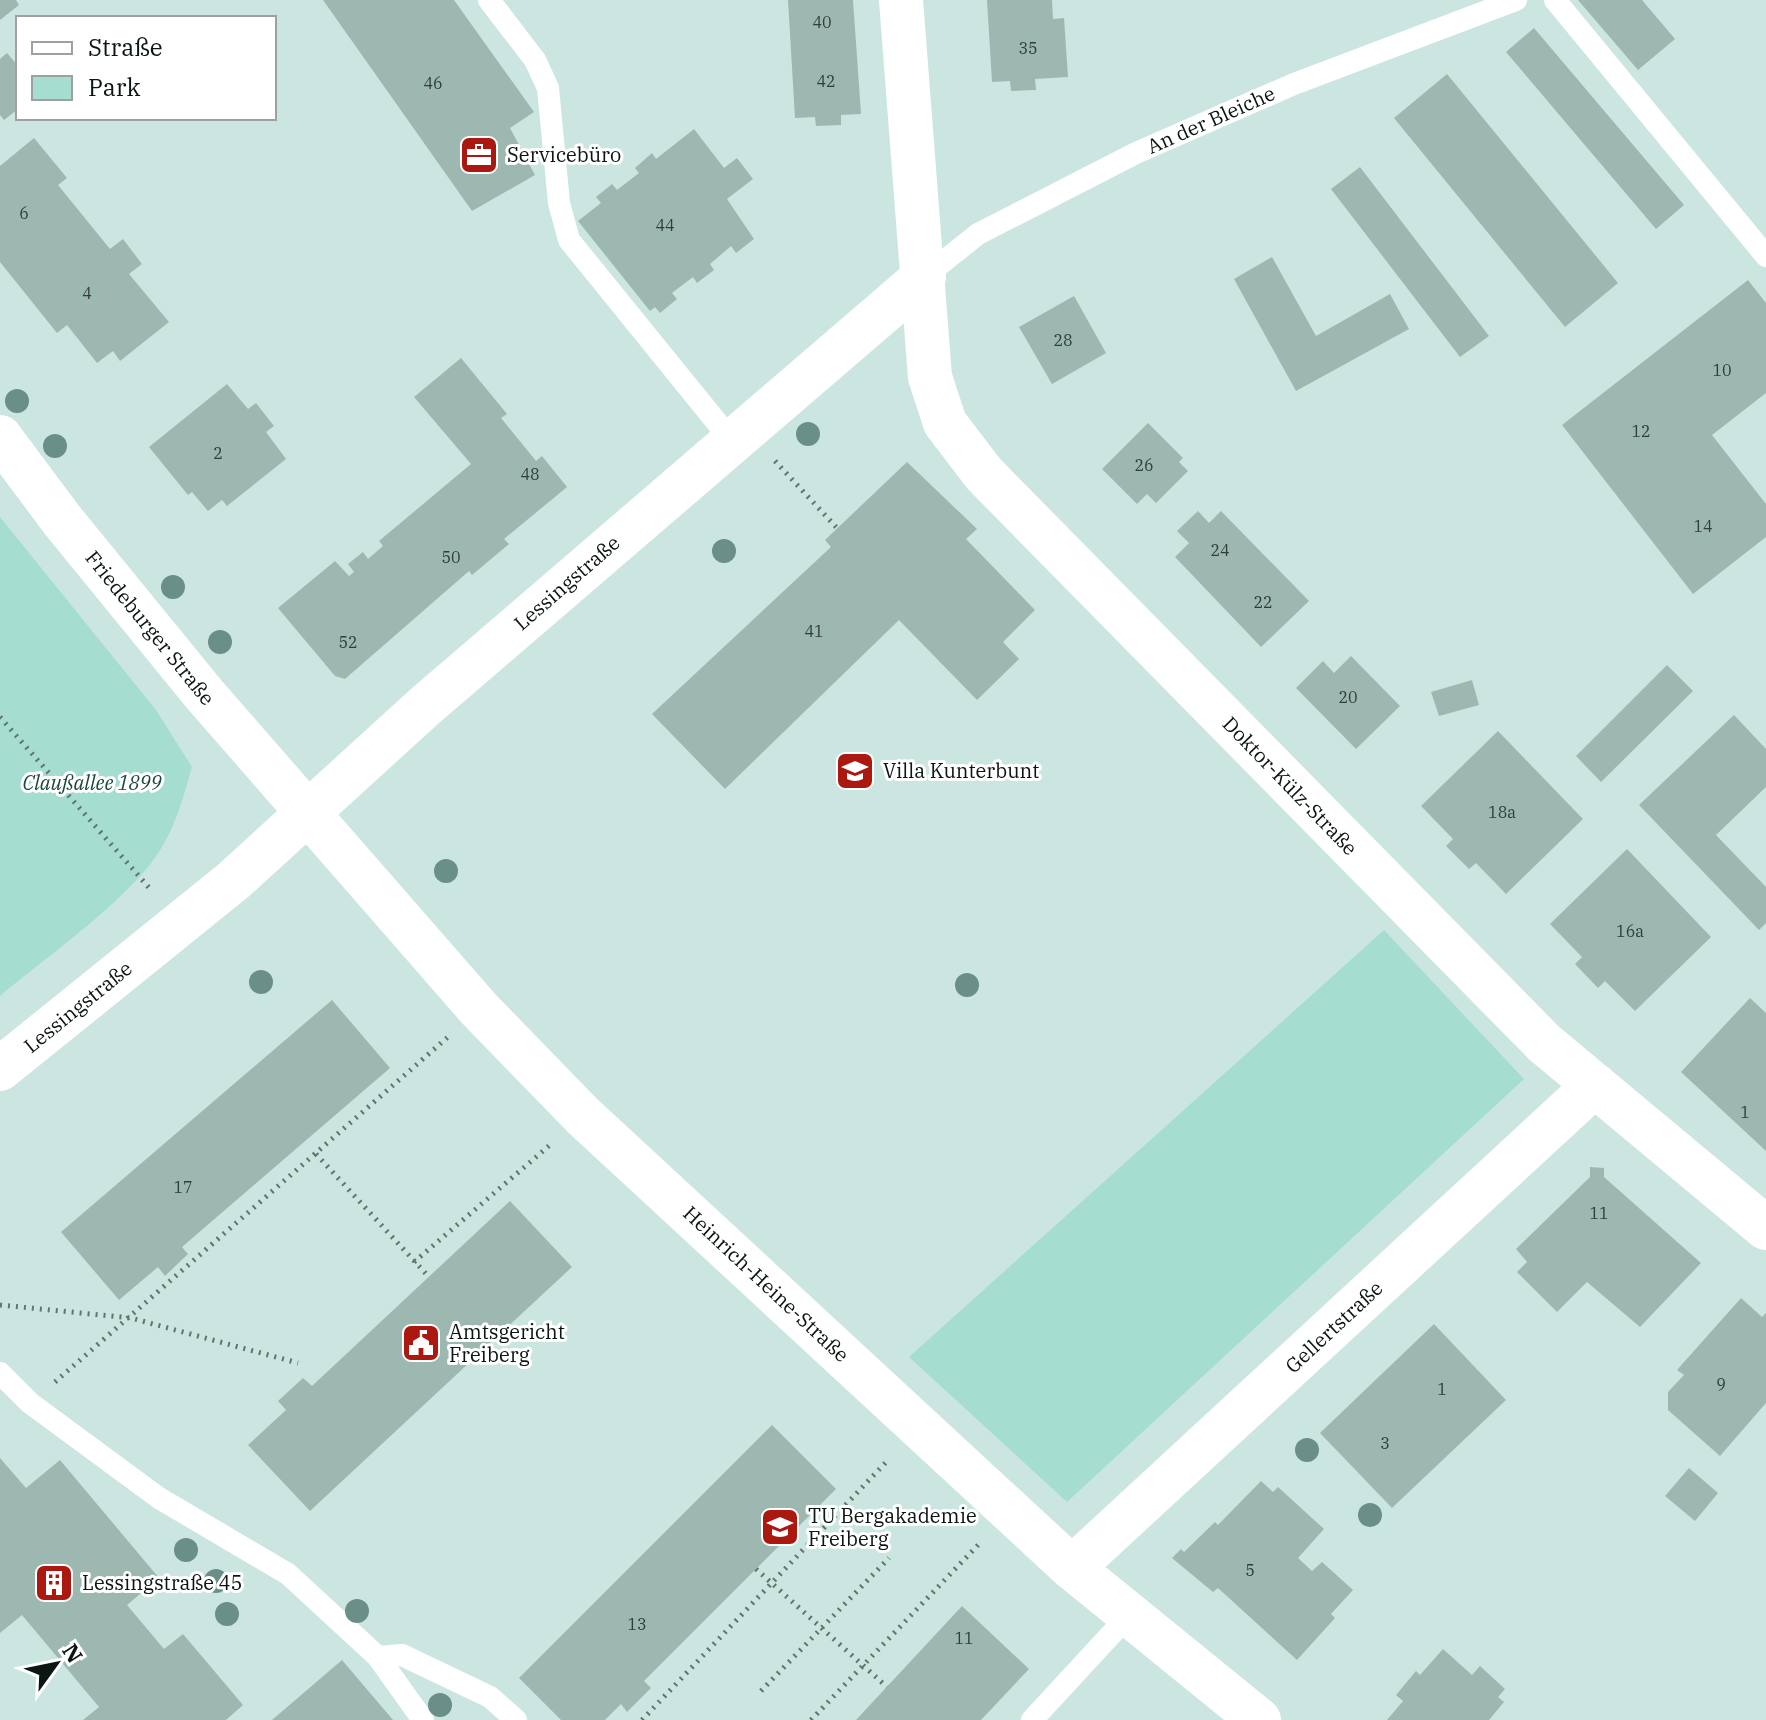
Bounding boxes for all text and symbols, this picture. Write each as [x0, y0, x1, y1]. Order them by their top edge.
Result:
house number: 40 [812, 12, 832, 32]
legend [16, 16, 276, 120]
text: Straße [88, 31, 163, 63]
house number: 35 [1018, 38, 1038, 58]
text: Park [88, 71, 140, 103]
house number: 42 [816, 71, 836, 91]
house number: 46 [423, 73, 443, 93]
street label: An der Bleiche [1143, 79, 1279, 160]
office icon: Servicebüro [458, 134, 500, 176]
place label: Servicebüro [507, 141, 621, 168]
house number: 6 [19, 203, 29, 223]
house number: 44 [655, 215, 675, 235]
house number: 4 [82, 283, 92, 303]
house number: 28 [1053, 330, 1073, 350]
house number: 10 [1712, 360, 1732, 380]
house number: 12 [1631, 421, 1651, 441]
house number: 2 [213, 443, 223, 463]
house number: 26 [1134, 455, 1154, 475]
house number: 48 [520, 464, 540, 484]
house number: 14 [1693, 516, 1713, 536]
street label: Lessingstraße [508, 529, 625, 636]
house number: 24 [1210, 540, 1230, 560]
street label: Friedeburger Straße [80, 545, 221, 711]
house number: 50 [441, 547, 461, 567]
house number: 22 [1253, 592, 1273, 612]
house number: 41 [804, 621, 824, 641]
house number: 52 [338, 632, 358, 652]
house number: 20 [1338, 687, 1358, 707]
street label: Doktor-Külz-Straße [1217, 710, 1364, 861]
school or university icon: Villa Kunterbunt [834, 750, 876, 792]
place label: Villa Kunterbunt [883, 757, 1039, 784]
park label: Claußallee 1899 [22, 769, 162, 796]
house number: 18a [1488, 802, 1516, 822]
house number: 16a [1616, 921, 1644, 941]
street label: Lessingstraße [18, 955, 137, 1059]
house number: 1 [1740, 1102, 1750, 1122]
house number: 17 [173, 1177, 193, 1197]
street label: Heinrich-Heine-Straße [678, 1200, 855, 1368]
house number: 11 [1589, 1203, 1609, 1223]
street label: Gellertstraße [1279, 1274, 1388, 1379]
place label: Amtsgericht Freiberg [449, 1318, 565, 1368]
public building icon: Amtsgericht Freiberg [400, 1322, 442, 1364]
house number: 9 [1716, 1374, 1726, 1394]
house number: 1 [1437, 1379, 1447, 1399]
house number: 3 [1380, 1433, 1390, 1453]
place label: TU Bergakademie Freiberg [808, 1502, 977, 1552]
school or university icon: TU Bergakademie Freiberg [759, 1506, 801, 1548]
house number: 5 [1245, 1560, 1255, 1580]
building icon: Lessingstraße 45 [33, 1562, 75, 1604]
place label: Lessingstraße 45 [82, 1569, 243, 1596]
house number: 13 [627, 1614, 647, 1634]
north arrow [16, 1624, 96, 1704]
house number: 11 [954, 1628, 974, 1648]
text: N [56, 1638, 90, 1668]

